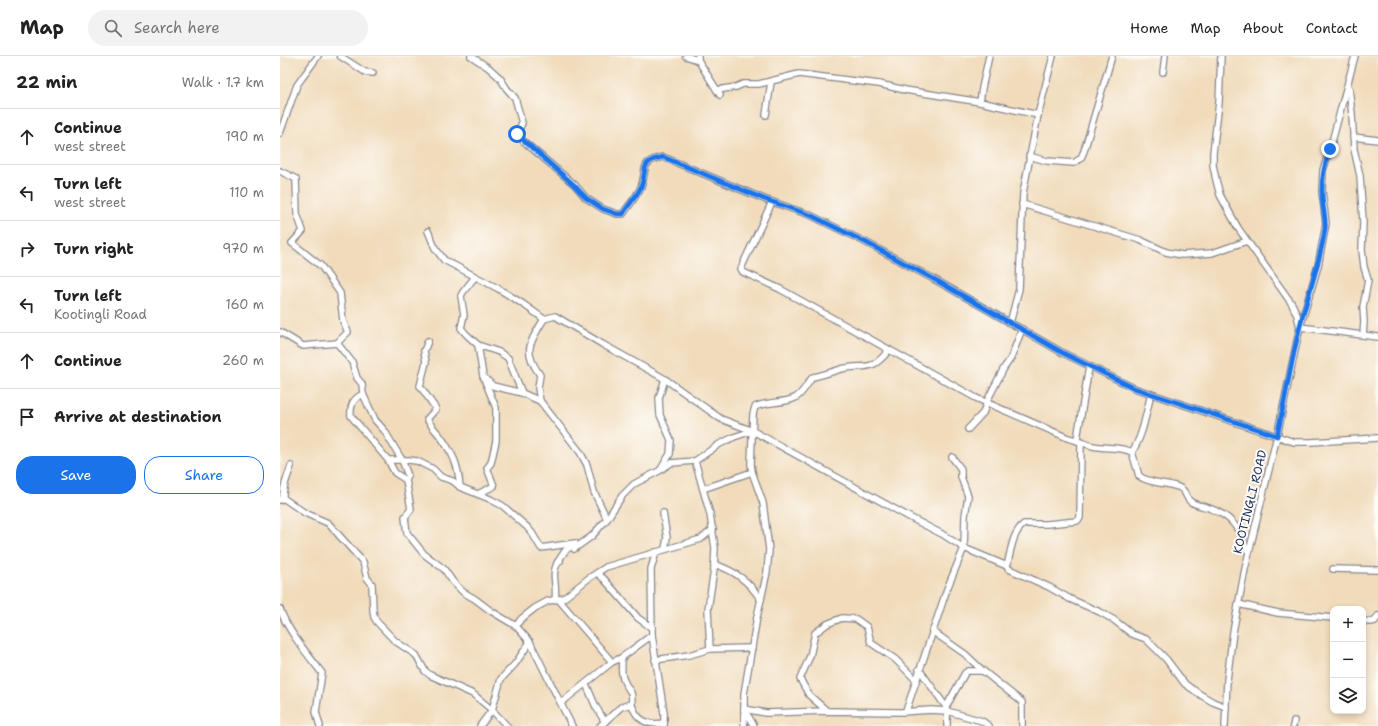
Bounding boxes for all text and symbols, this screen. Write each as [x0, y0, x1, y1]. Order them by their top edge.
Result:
search box [88, 10, 368, 46]
text: Map [20, 15, 64, 40]
icon: search [102, 17, 124, 39]
text: Search here [134, 18, 220, 38]
text: Home [1130, 19, 1169, 37]
text: Map [1191, 19, 1221, 37]
text: About [1243, 19, 1284, 37]
text: Contact [1306, 19, 1358, 37]
text: 22 min [16, 71, 77, 93]
text: Walk · 1.7 km [182, 74, 264, 91]
text: Continue [54, 118, 122, 138]
route start [508, 125, 526, 143]
icon: ahead [16, 126, 38, 148]
text: 190 m [225, 128, 264, 145]
text: west street [54, 138, 126, 155]
route end [1321, 140, 1339, 158]
text: Turn left [54, 174, 122, 194]
icon: left [16, 182, 38, 204]
text: 110 m [229, 184, 264, 201]
text: west street [54, 194, 126, 211]
icon: right [16, 238, 38, 260]
text: Turn right [54, 239, 134, 259]
text: 970 m [222, 240, 264, 257]
text: Turn left [54, 286, 122, 306]
icon: left [16, 294, 38, 316]
text: 160 m [226, 296, 264, 313]
text: Kootingli Road [54, 306, 147, 323]
icon: ahead [16, 350, 38, 372]
text: Continue [54, 351, 122, 371]
text: 260 m [222, 352, 264, 369]
icon: arrive [16, 406, 38, 428]
text: Arrive at destination [54, 407, 222, 427]
street label: KOOTINGLI ROAD [1229, 448, 1271, 556]
button: Save [16, 456, 136, 494]
button: Share [144, 456, 264, 494]
map controls [1330, 606, 1366, 714]
button: + [1330, 606, 1366, 642]
button: − [1330, 642, 1366, 678]
button: layers [1330, 678, 1366, 714]

